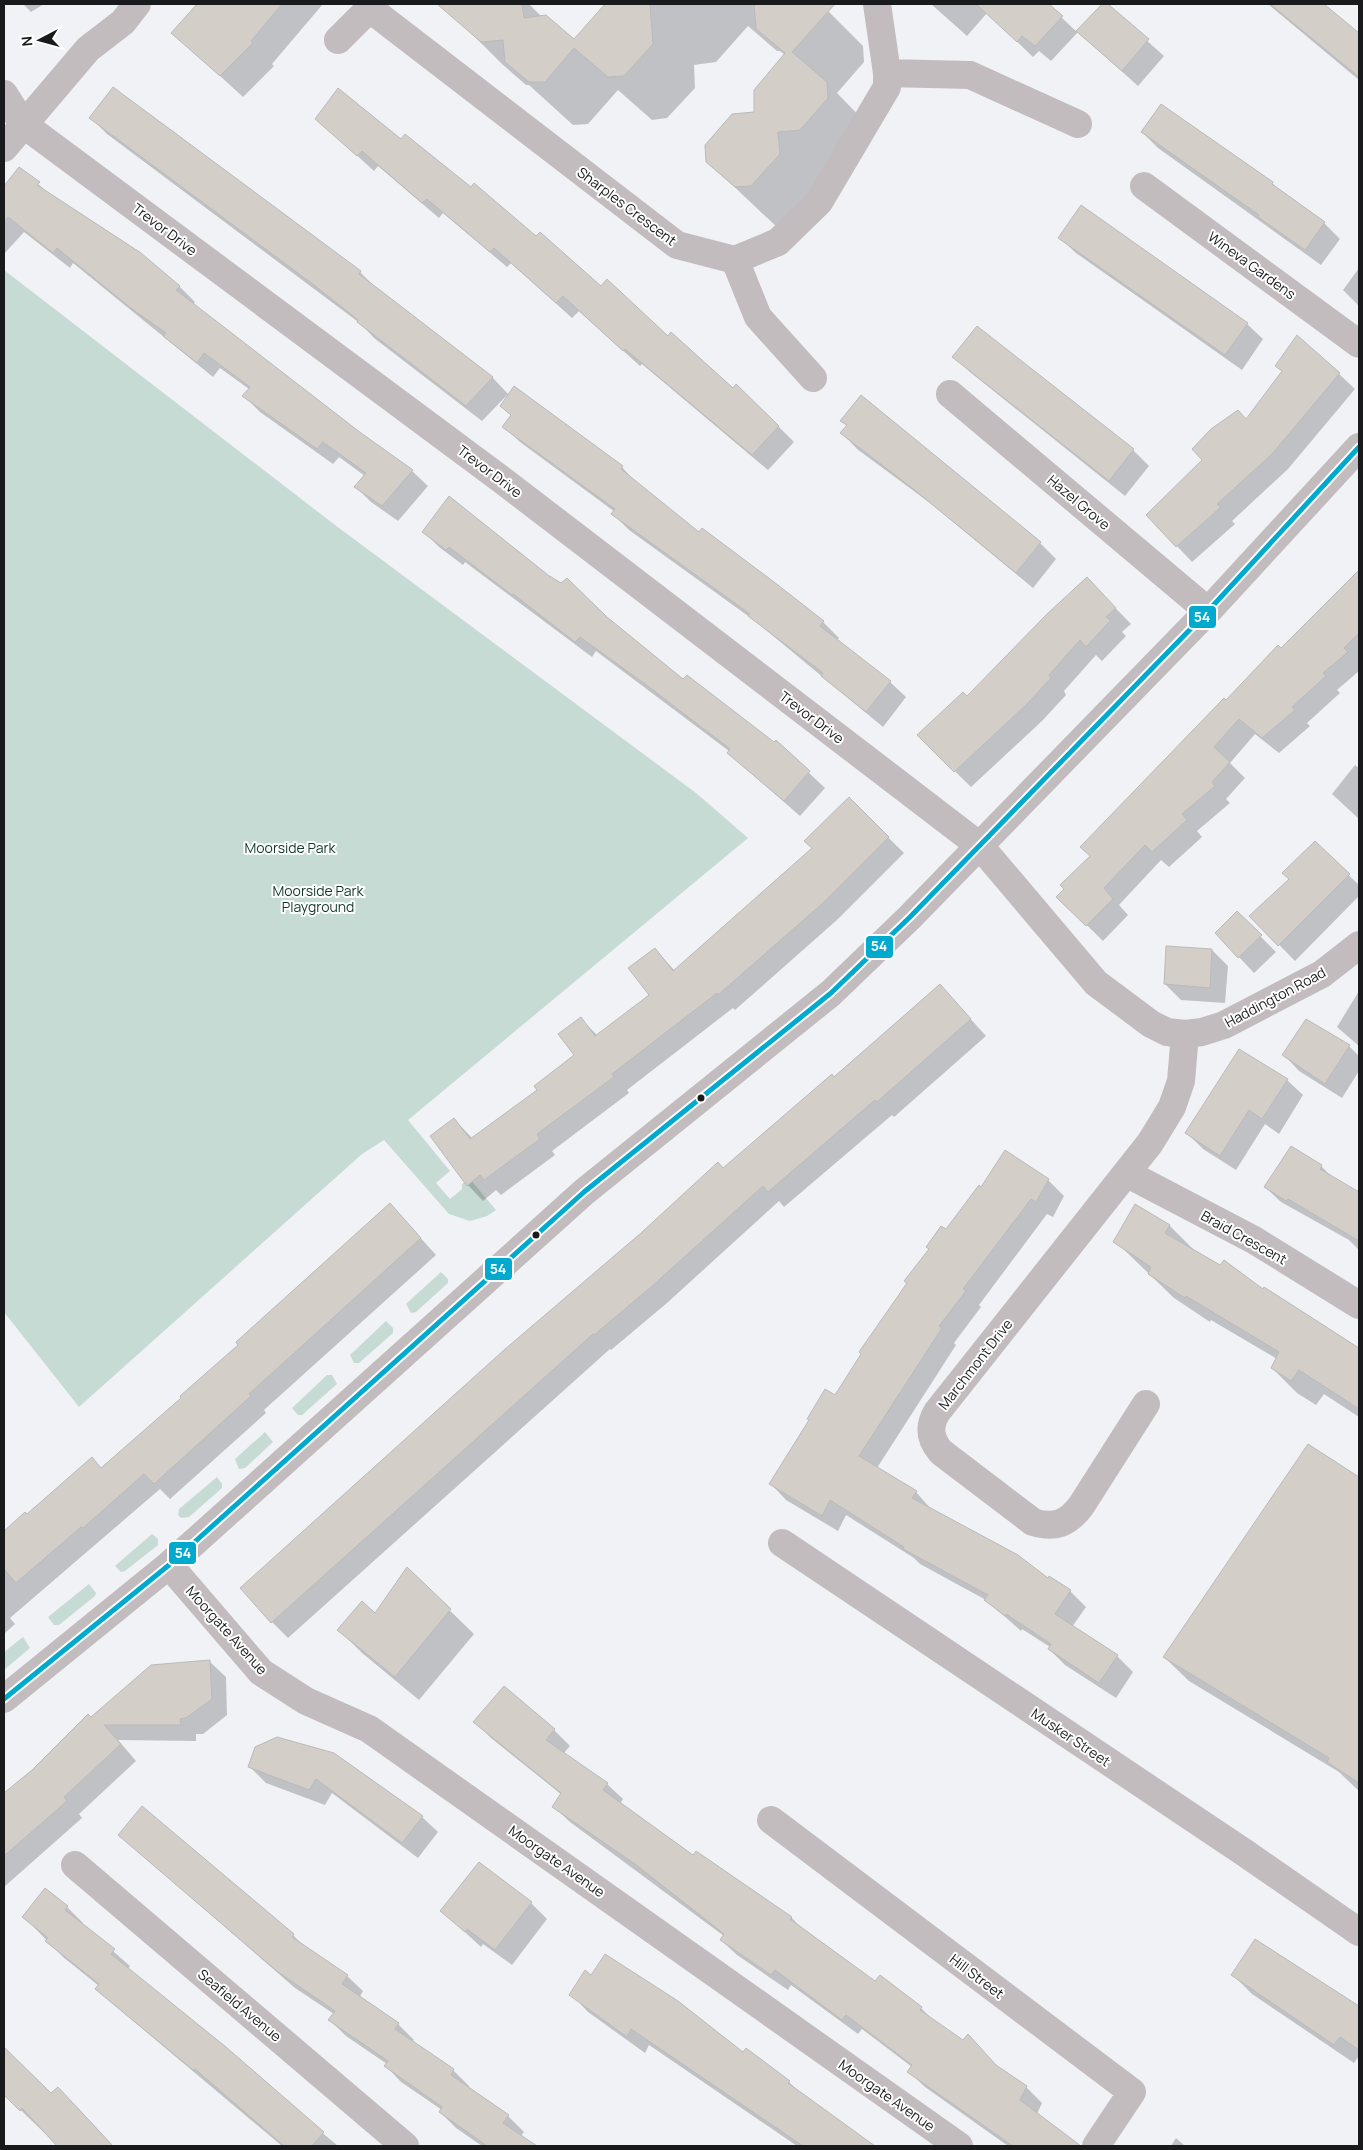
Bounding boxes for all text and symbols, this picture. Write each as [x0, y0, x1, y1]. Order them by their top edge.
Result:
north arrow [15, 15, 65, 65]
text: N [17, 35, 37, 47]
street label: Sharples Crescent [574, 162, 681, 250]
street label: Trevor Drive [129, 198, 201, 260]
street label: Wineva Gardens [1204, 227, 1300, 303]
street label: Trevor Drive [454, 440, 526, 502]
street label: Hazel Grove [1044, 470, 1114, 534]
line badge: 54 [1188, 605, 1217, 629]
text: 54 [1194, 607, 1210, 626]
street label: Trevor Drive [776, 686, 848, 748]
park label: Moorside Park [245, 838, 337, 857]
park label: Moorside Park Playground [273, 881, 365, 916]
line badge: 54 [865, 935, 894, 959]
text: 54 [871, 936, 887, 955]
street label: Haddington Road [1221, 962, 1329, 1032]
unlabelled marker [696, 1093, 706, 1103]
street label: Braid Crescent [1198, 1206, 1291, 1269]
unlabelled marker [531, 1230, 541, 1240]
line badge: 54 [484, 1257, 513, 1281]
text: 54 [490, 1259, 506, 1278]
street label: Marchmont Drive [934, 1315, 1016, 1413]
line badge: 54 [168, 1541, 197, 1565]
text: 54 [175, 1543, 191, 1562]
street label: Moorgate Avenue [182, 1582, 272, 1678]
street label: Musker Street [1028, 1704, 1115, 1771]
street label: Moorgate Avenue [505, 1821, 609, 1901]
street label: Hill Street [946, 1949, 1008, 2003]
street label: Seafield Avenue [194, 1964, 286, 2046]
street label: Moorgate Avenue [835, 2055, 939, 2135]

